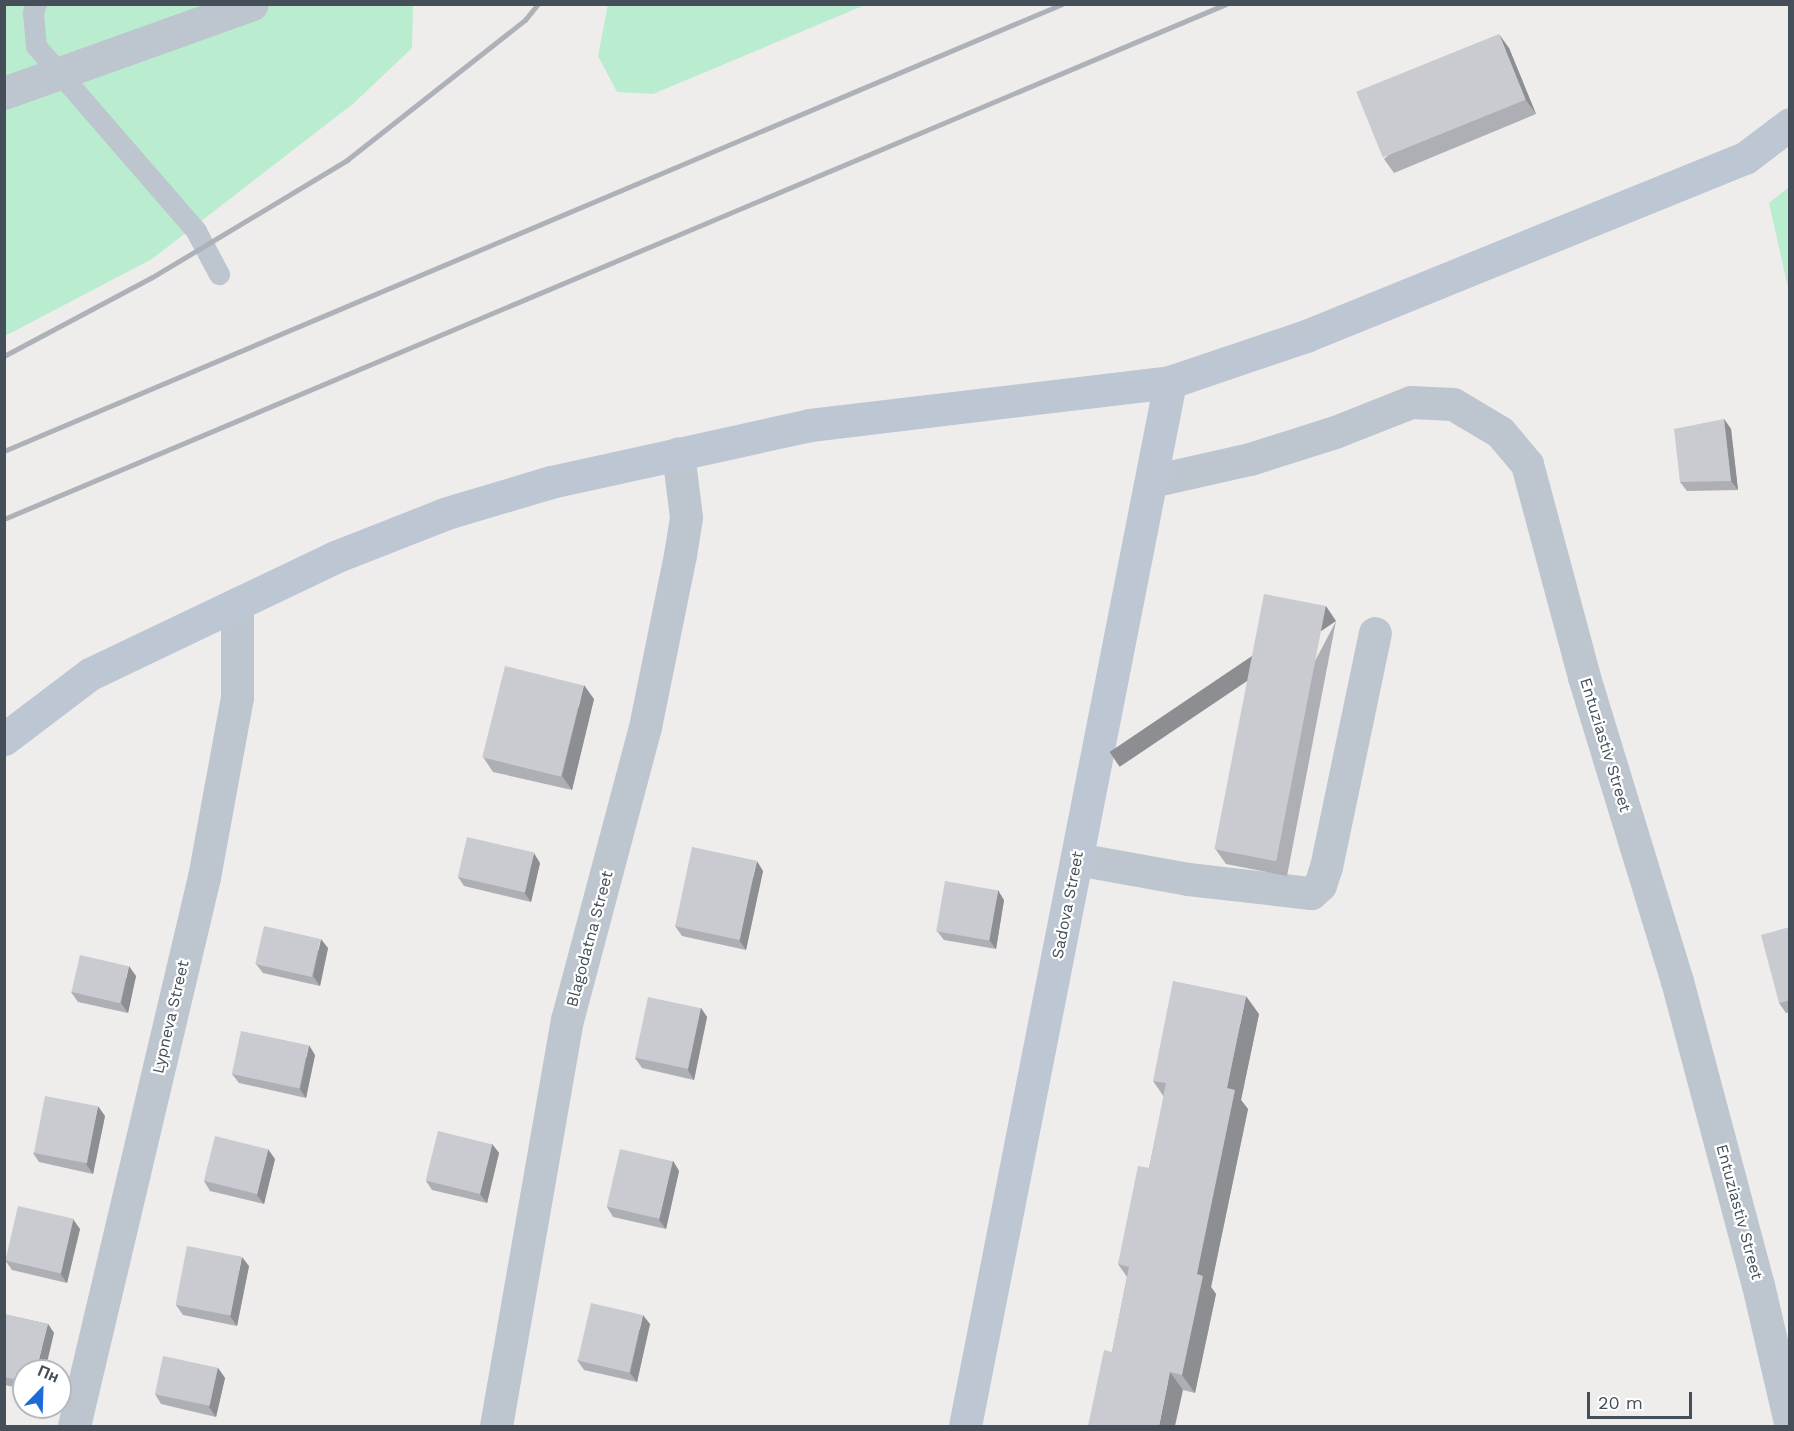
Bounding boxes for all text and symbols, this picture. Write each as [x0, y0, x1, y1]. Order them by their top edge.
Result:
street label: Entuziastiv Street [1575, 675, 1635, 815]
street label: Sadova Street [1048, 849, 1088, 961]
street label: Blagodatna Street [563, 869, 617, 1009]
street label: Lypneva Street [149, 958, 193, 1076]
street label: Entuziastiv Street [1712, 1142, 1766, 1282]
north arrow [12, 1359, 72, 1419]
text: Пн [35, 1361, 62, 1387]
scale bar [1590, 1380, 1695, 1418]
text: 20 m [1598, 1392, 1643, 1413]

